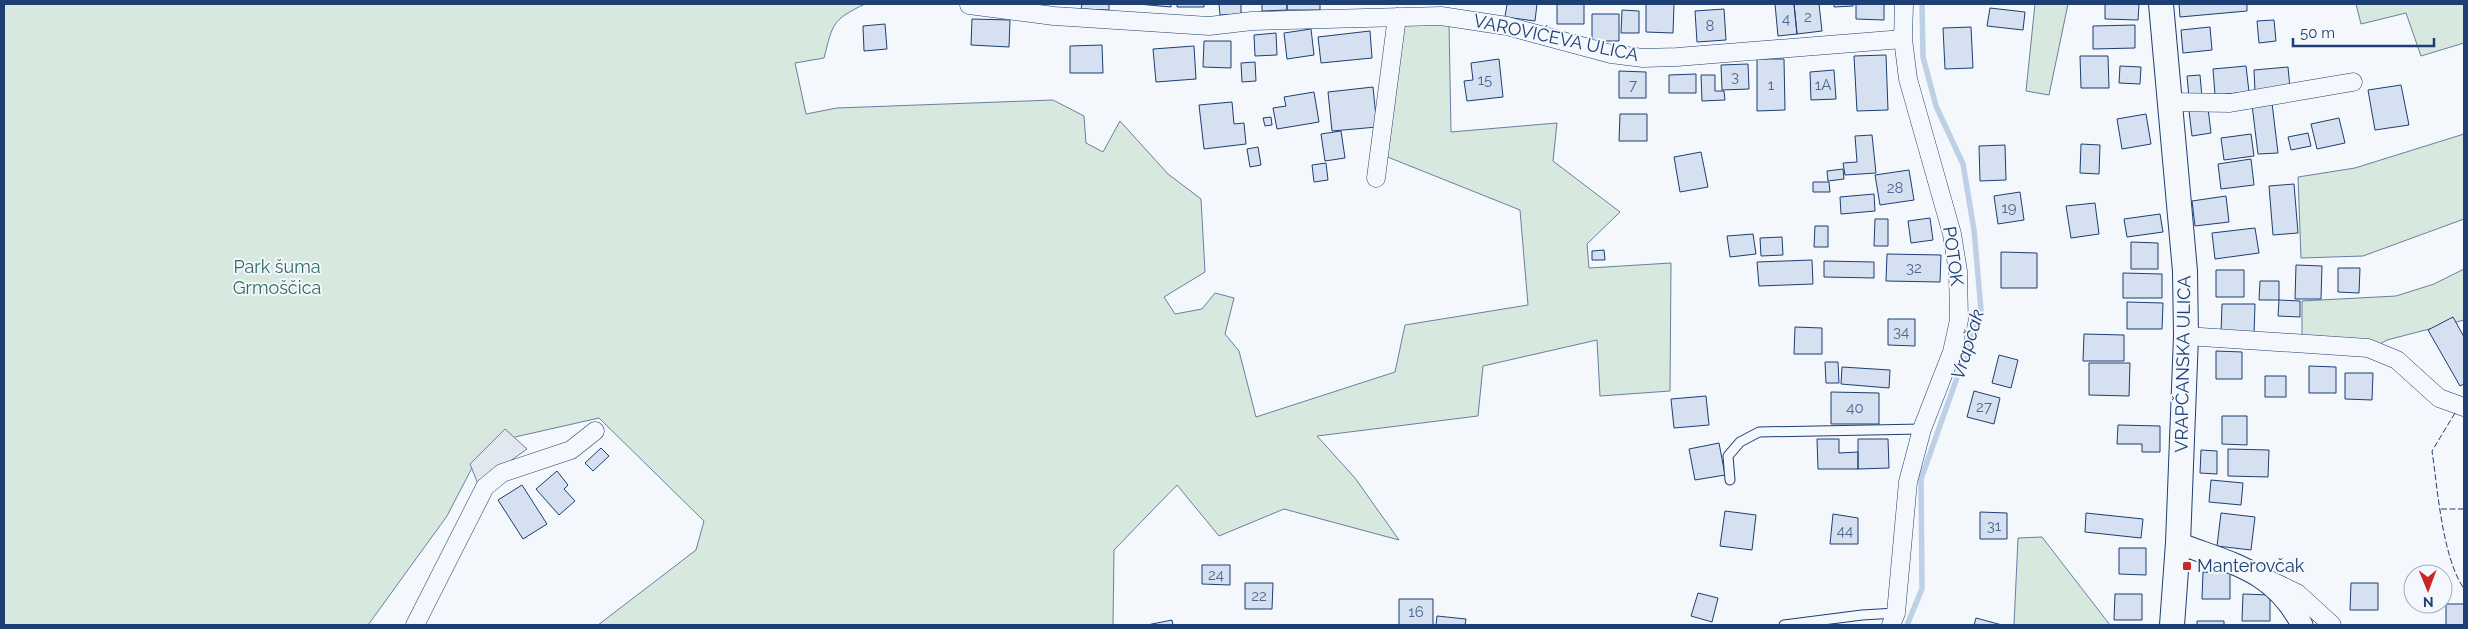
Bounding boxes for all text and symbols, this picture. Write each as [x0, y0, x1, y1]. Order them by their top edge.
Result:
house number: 2 [1804, 8, 1812, 26]
street label: VAROVIĆEVA ULICA [1472, 9, 1641, 65]
house number: 4 [1782, 10, 1790, 28]
scale bar [2293, 15, 2434, 47]
house number: 8 [1706, 17, 1715, 35]
text: 50 m [2300, 24, 2335, 42]
house number: 3 [1731, 68, 1739, 86]
house number: 15 [1478, 71, 1492, 89]
house number: 7 [1629, 76, 1637, 94]
house number: 1 [1768, 76, 1775, 94]
house number: 1A [1815, 76, 1831, 94]
house number: 28 [1887, 179, 1903, 197]
house number: 19 [2001, 199, 2017, 217]
street label: POTOK [1939, 225, 1968, 287]
park label: Park šuma Grmoščica [233, 256, 321, 298]
house number: 32 [1906, 259, 1922, 277]
street label: VRAPČANSKA ULICA [2169, 275, 2195, 453]
water label: Vrapčak [1946, 306, 1988, 382]
house number: 34 [1893, 323, 1909, 341]
house number: 27 [1976, 398, 1992, 416]
house number: 40 [1846, 399, 1864, 417]
house number: 31 [1987, 517, 2002, 535]
house number: 44 [1837, 522, 1853, 540]
place label: Manterovčak [2197, 555, 2305, 576]
marker: Manterovčak [2181, 560, 2193, 572]
north arrow [2403, 564, 2453, 614]
house number: 24 [1208, 566, 1224, 584]
house number: 22 [1251, 587, 1267, 605]
text: N [2423, 594, 2434, 610]
house number: 16 [1408, 603, 1424, 621]

